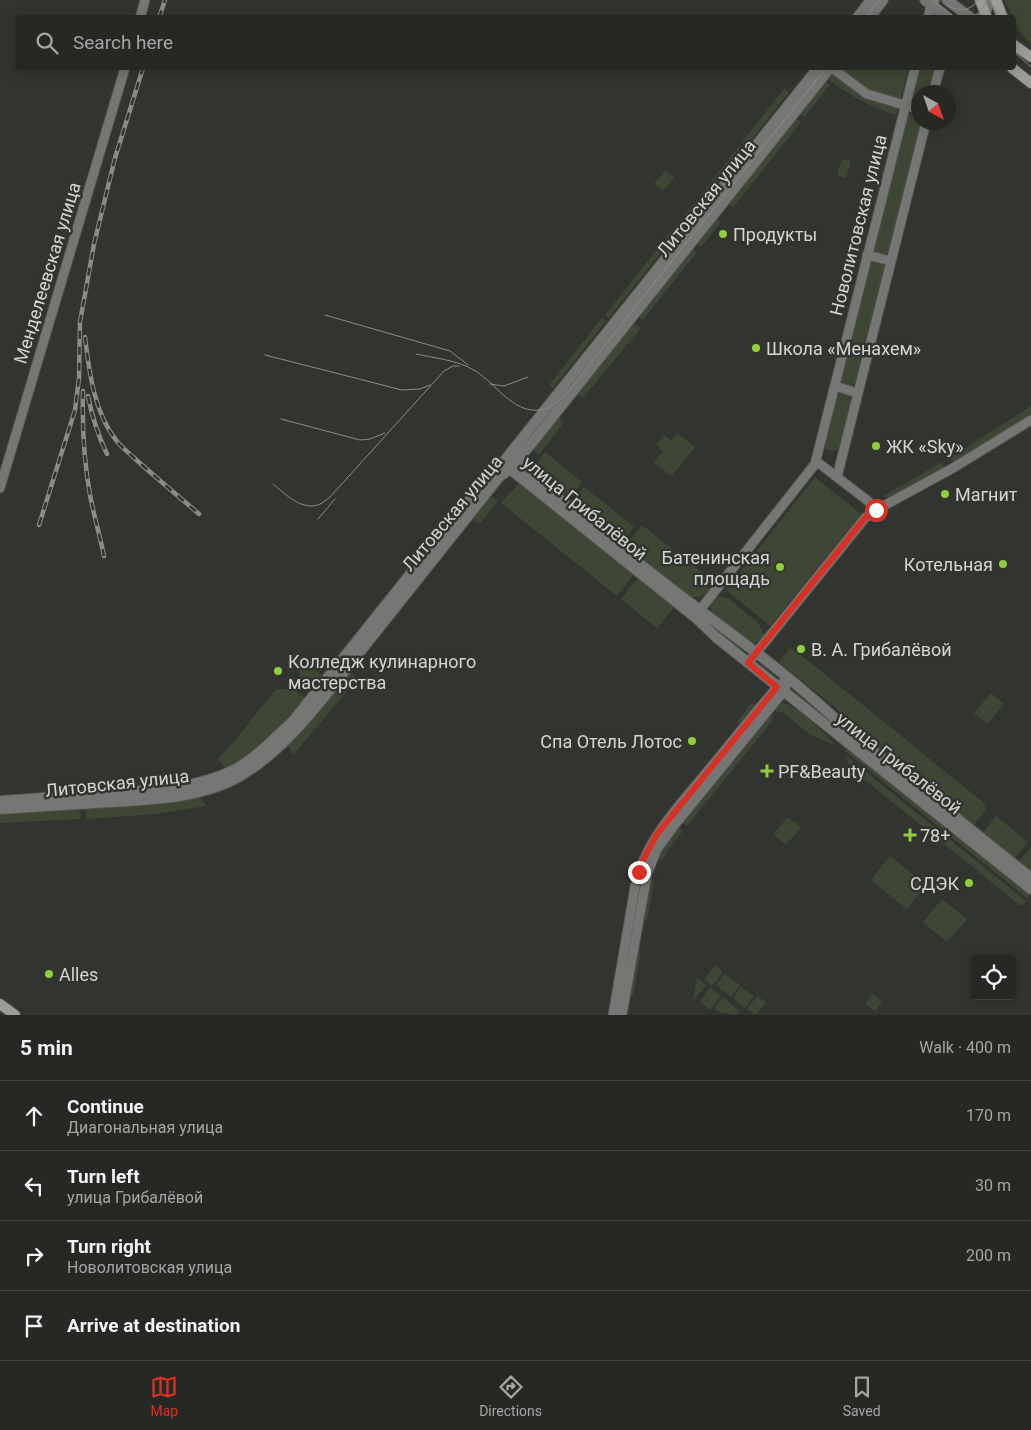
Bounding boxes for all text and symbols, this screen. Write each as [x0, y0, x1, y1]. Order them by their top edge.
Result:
search box [15, 15, 1016, 70]
icon: search [33, 29, 61, 57]
text: Search here [73, 31, 173, 54]
north arrow [911, 85, 956, 130]
street label: Новолитовская улица [825, 132, 891, 318]
street label: Литовская улица [652, 135, 760, 261]
street label: Менделеевская улица [9, 180, 85, 366]
place label: Продукты [733, 224, 817, 245]
marker: Продукты [717, 228, 729, 240]
place label: Школа «Менахем» [766, 338, 921, 359]
marker: Школа «Менахем» [750, 342, 762, 354]
place label: ЖК «Sky» [886, 436, 964, 457]
marker: ЖК «Sky» [870, 440, 882, 452]
street label: Литовская улица [397, 451, 507, 575]
street label: улица Грибалёвой [519, 452, 651, 564]
place label: Магнит [955, 484, 1018, 505]
marker: Магнит [939, 488, 951, 500]
route start [865, 499, 888, 522]
place label: Батенинская площадь [662, 547, 770, 589]
place label: Котельная [904, 554, 993, 575]
marker: Котельная [997, 558, 1009, 570]
marker: Батенинская площадь [774, 561, 786, 573]
place label: В. А. Грибалёвой [811, 639, 952, 660]
marker: В. А. Грибалёвой [795, 643, 807, 655]
place label: Колледж кулинарного мастерства [288, 651, 476, 693]
marker: Колледж кулинарного мастерства [272, 665, 284, 677]
street label: улица Грибалёвой [832, 708, 966, 818]
place label: Спа Отель Лотос [540, 731, 682, 752]
marker: Спа Отель Лотос [686, 735, 698, 747]
place label: PF&Beauty [778, 761, 866, 782]
marker: PF&Beauty [760, 764, 774, 778]
street label: Литовская улица [44, 765, 190, 801]
place label: 78+ [920, 825, 950, 846]
marker: 78+ [904, 829, 916, 841]
route end [628, 861, 651, 884]
place label: СДЭК [910, 873, 959, 894]
marker: СДЭК [963, 877, 975, 889]
map controls [971, 955, 1016, 1000]
button: locate [971, 955, 1016, 1000]
place label: Alles [59, 964, 98, 985]
marker: Alles [43, 968, 55, 980]
text: 5 min [20, 1036, 73, 1060]
text: Walk · 400 m [919, 1038, 1011, 1057]
text: Continue [67, 1095, 144, 1118]
icon: ahead [20, 1102, 48, 1130]
text: 170 m [966, 1106, 1011, 1125]
text: Диагональная улица [67, 1118, 223, 1137]
text: Turn left [67, 1165, 140, 1188]
icon: left [20, 1172, 48, 1200]
text: 30 m [975, 1176, 1011, 1195]
text: улица Грибалёвой [67, 1188, 203, 1207]
text: Turn right [67, 1235, 151, 1258]
icon: right [20, 1242, 48, 1270]
text: 200 m [966, 1246, 1011, 1265]
text: Новолитовская улица [67, 1258, 232, 1277]
icon: arrive [20, 1312, 48, 1340]
text: Arrive at destination [67, 1314, 240, 1337]
tab: Map [150, 1373, 178, 1419]
tab: Directions [479, 1373, 542, 1419]
tab: Saved [843, 1373, 881, 1419]

